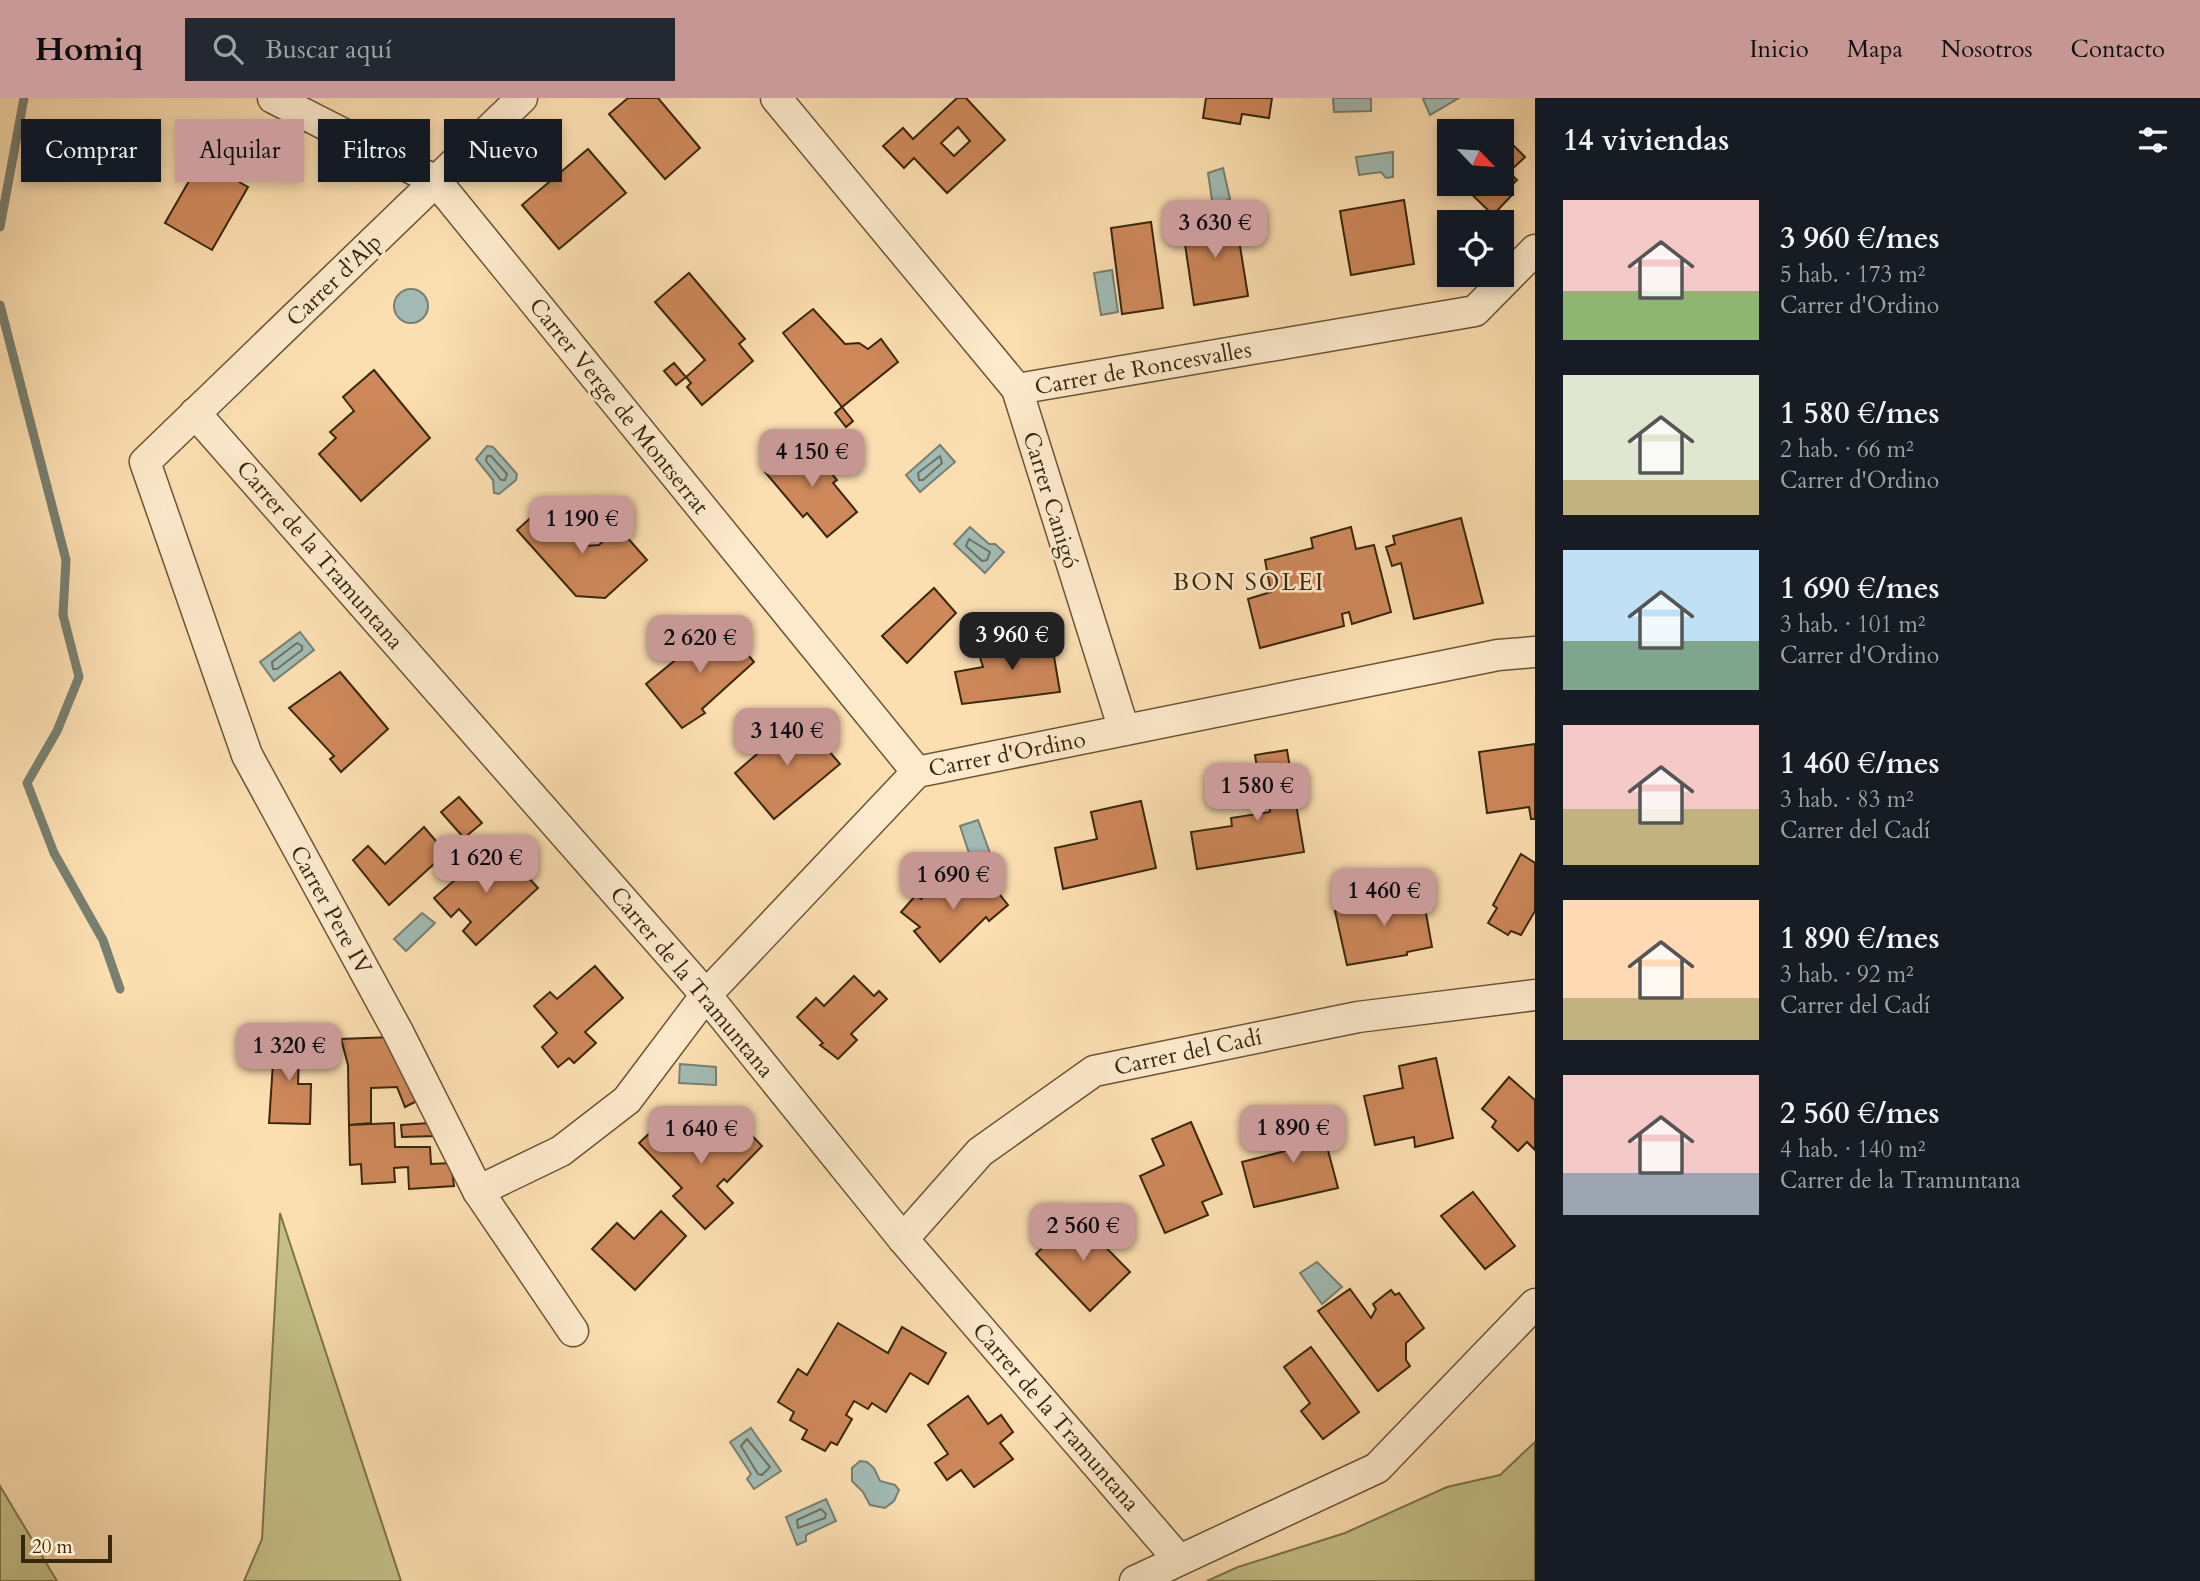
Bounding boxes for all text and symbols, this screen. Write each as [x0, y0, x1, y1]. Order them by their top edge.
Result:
search box [185, 18, 675, 81]
text: Homiq [35, 27, 143, 72]
icon: search [209, 30, 247, 68]
text: Buscar aquí [265, 32, 392, 67]
text: Inicio [1749, 33, 1809, 66]
text: Mapa [1847, 33, 1903, 66]
text: Nosotros [1941, 33, 2033, 66]
text: Contacto [2071, 33, 2165, 66]
chip: Comprar [21, 119, 161, 182]
chip: Alquilar [175, 119, 304, 182]
chip: Filtros [318, 119, 430, 182]
chip: Nuevo [444, 119, 562, 182]
north arrow [1437, 119, 1514, 196]
map controls [1437, 119, 1514, 287]
text: 14 viviendas [1563, 120, 1729, 161]
icon: filters [2134, 121, 2172, 159]
pin: 3 630 € [1150, 200, 1280, 260]
text: 3 630 € [1178, 207, 1252, 238]
button: locate [1437, 210, 1514, 287]
text: 3 960 €/mes [1780, 218, 1940, 259]
street label: Carrer d'Alp [280, 227, 388, 333]
icon: home [1619, 228, 1703, 312]
text: 5 hab. · 173 m² [1780, 259, 1926, 290]
text: Carrer d'Ordino [1780, 290, 1939, 321]
street label: Carrer Verge de Montserrat [522, 291, 716, 521]
street label: Carrer de Roncesvalles [1032, 334, 1254, 402]
text: 1 580 €/mes [1780, 393, 1940, 434]
icon: home [1619, 403, 1703, 487]
street label: Carrer Canigó [1015, 428, 1087, 572]
pin: 4 150 € [747, 430, 877, 489]
text: 2 hab. · 66 m² [1780, 434, 1914, 465]
text: 4 150 € [775, 436, 849, 467]
street label: Carrer de la Tramuntana [229, 454, 411, 656]
text: Carrer d'Ordino [1780, 465, 1939, 496]
pin: 1 190 € [517, 496, 647, 556]
text: 1 190 € [545, 503, 619, 534]
district label: BON SOLEI [1173, 566, 1325, 599]
text: 1 690 €/mes [1780, 568, 1940, 609]
icon: home [1619, 578, 1703, 662]
text: 3 hab. · 101 m² [1780, 609, 1926, 640]
pin: 3 960 € [947, 612, 1077, 672]
pin: 2 620 € [635, 616, 765, 675]
text: 3 960 € [975, 619, 1049, 650]
text: 2 620 € [663, 622, 737, 653]
text: Carrer d'Ordino [1780, 640, 1939, 671]
pin: 3 140 € [722, 708, 852, 768]
text: 3 140 € [750, 715, 824, 746]
street label: Carrer d'Ordino [926, 724, 1088, 784]
text: 1 460 €/mes [1780, 743, 1940, 784]
icon: home [1619, 753, 1703, 837]
pin: 1 580 € [1192, 764, 1322, 823]
text: 1 580 € [1220, 770, 1294, 801]
text: 3 hab. · 83 m² [1780, 784, 1914, 815]
text: Carrer del Cadí [1780, 815, 1930, 846]
pin: 1 620 € [421, 836, 551, 895]
street label: Carrer Pere IV [283, 840, 379, 980]
text: 1 620 € [449, 842, 523, 873]
pin: 1 690 € [888, 852, 1018, 912]
text: 1 690 € [916, 859, 990, 890]
pin: 1 460 € [1319, 868, 1449, 928]
text: 1 460 € [1347, 875, 1421, 906]
street label: Carrer de la Tramuntana [603, 880, 781, 1084]
text: 1 890 €/mes [1780, 918, 1940, 959]
icon: home [1619, 928, 1703, 1012]
text: 3 hab. · 92 m² [1780, 959, 1914, 990]
text: Carrer del Cadí [1780, 990, 1930, 1021]
street label: Carrer del Cadí [1111, 1021, 1265, 1083]
pin: 1 320 € [224, 1024, 354, 1083]
text: 1 320 € [252, 1030, 326, 1061]
text: 2 560 €/mes [1780, 1093, 1940, 1134]
icon: home [1619, 1103, 1703, 1187]
pin: 1 890 € [1228, 1105, 1358, 1165]
pin: 1 640 € [636, 1107, 766, 1166]
text: 1 890 € [1256, 1112, 1330, 1143]
text: 1 640 € [664, 1113, 738, 1144]
text: 4 hab. · 140 m² [1780, 1134, 1926, 1165]
text: Carrer de la Tramuntana [1780, 1165, 2021, 1196]
pin: 2 560 € [1018, 1204, 1148, 1263]
text: 2 560 € [1046, 1210, 1120, 1241]
street label: Carrer de la Tramuntana [965, 1316, 1147, 1518]
scale bar [21, 1532, 112, 1564]
text: 20 m [32, 1534, 73, 1560]

